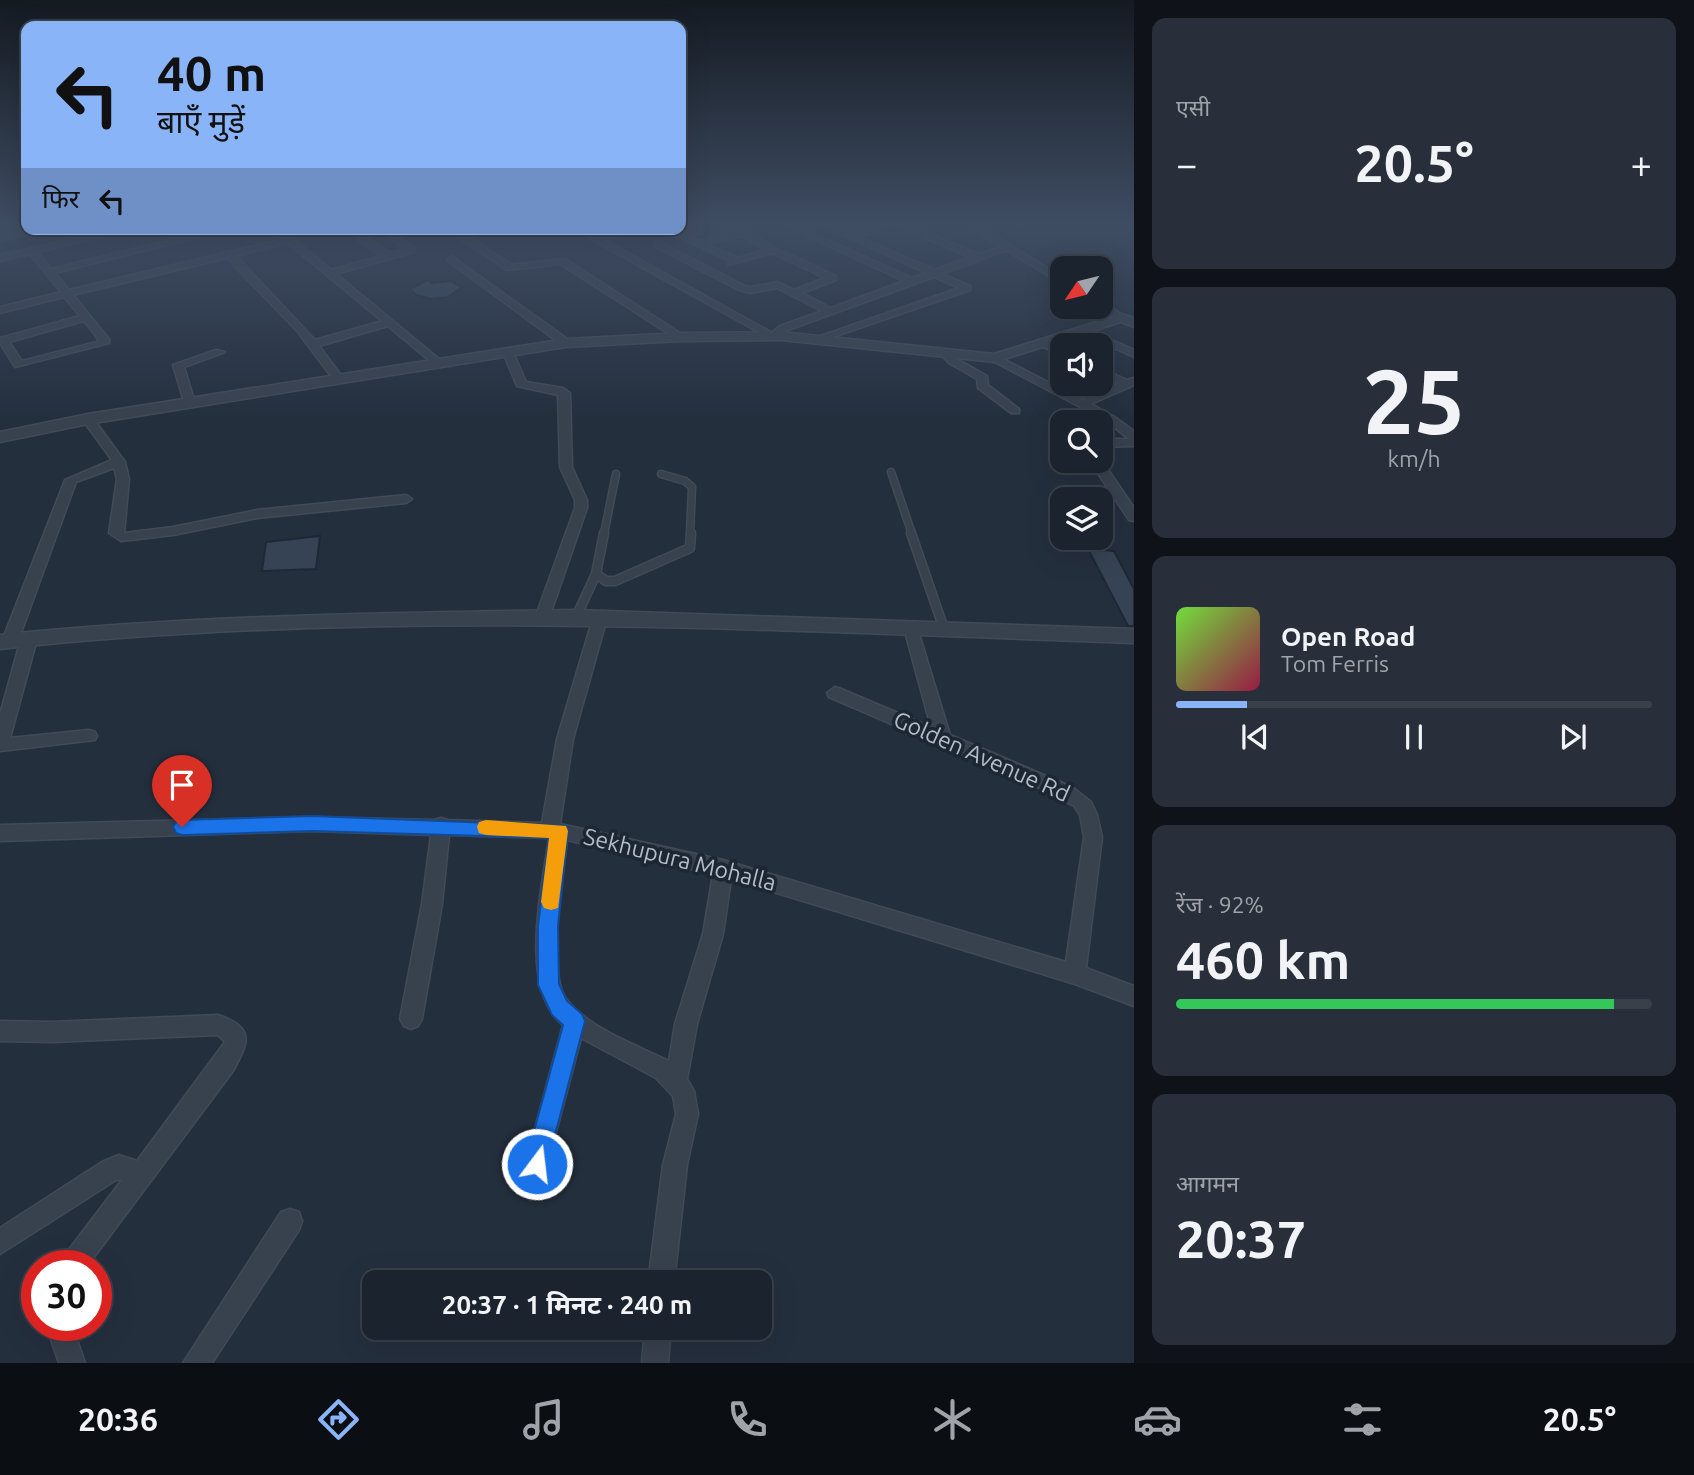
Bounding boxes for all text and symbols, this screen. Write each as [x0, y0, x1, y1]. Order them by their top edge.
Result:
text: 40 m [157, 45, 266, 100]
icon: left [42, 49, 133, 140]
text: एसी [1176, 95, 1210, 120]
text: बाएँ मुड़ें [157, 103, 245, 139]
text: 20.5° [1354, 134, 1474, 192]
text: − [1176, 143, 1197, 185]
text: + [1631, 143, 1652, 185]
icon: left [93, 182, 131, 220]
text: फिर [42, 184, 79, 213]
north arrow [1050, 256, 1113, 318]
map controls [1050, 256, 1113, 550]
button: sound [1050, 333, 1113, 396]
text: 25 [1363, 349, 1465, 451]
button: search [1050, 410, 1113, 473]
text: km/h [1387, 446, 1441, 471]
button: layers [1050, 487, 1113, 550]
text: Open Road [1281, 622, 1415, 651]
text: Tom Ferris [1281, 651, 1389, 676]
street label: Golden Avenue Rd [890, 706, 1074, 806]
icon: previous [1236, 718, 1274, 756]
icon: pause [1395, 718, 1433, 756]
icon: next [1554, 718, 1592, 756]
pin [152, 755, 212, 827]
icon: arrive [163, 766, 201, 804]
street label: Sekhupura Mohalla [581, 823, 779, 895]
text: रेंज · 92% [1176, 892, 1264, 917]
text: 460 km [1176, 931, 1350, 989]
position arrow [500, 1127, 574, 1201]
text: आगमन [1176, 1171, 1239, 1196]
text: 20:37 [1176, 1210, 1306, 1268]
speed limit sign: 30 [21, 1250, 112, 1341]
text: 20:37 · 1 मिनट · 240 m [442, 1290, 692, 1319]
icon: directions [314, 1395, 363, 1444]
icon: music [519, 1395, 568, 1444]
icon: phone [723, 1395, 772, 1444]
icon: climate [928, 1395, 977, 1444]
icon: car [1133, 1395, 1182, 1444]
icon: filters [1338, 1395, 1387, 1444]
text: 20:36 [78, 1401, 158, 1437]
text: 20.5° [1543, 1401, 1616, 1437]

